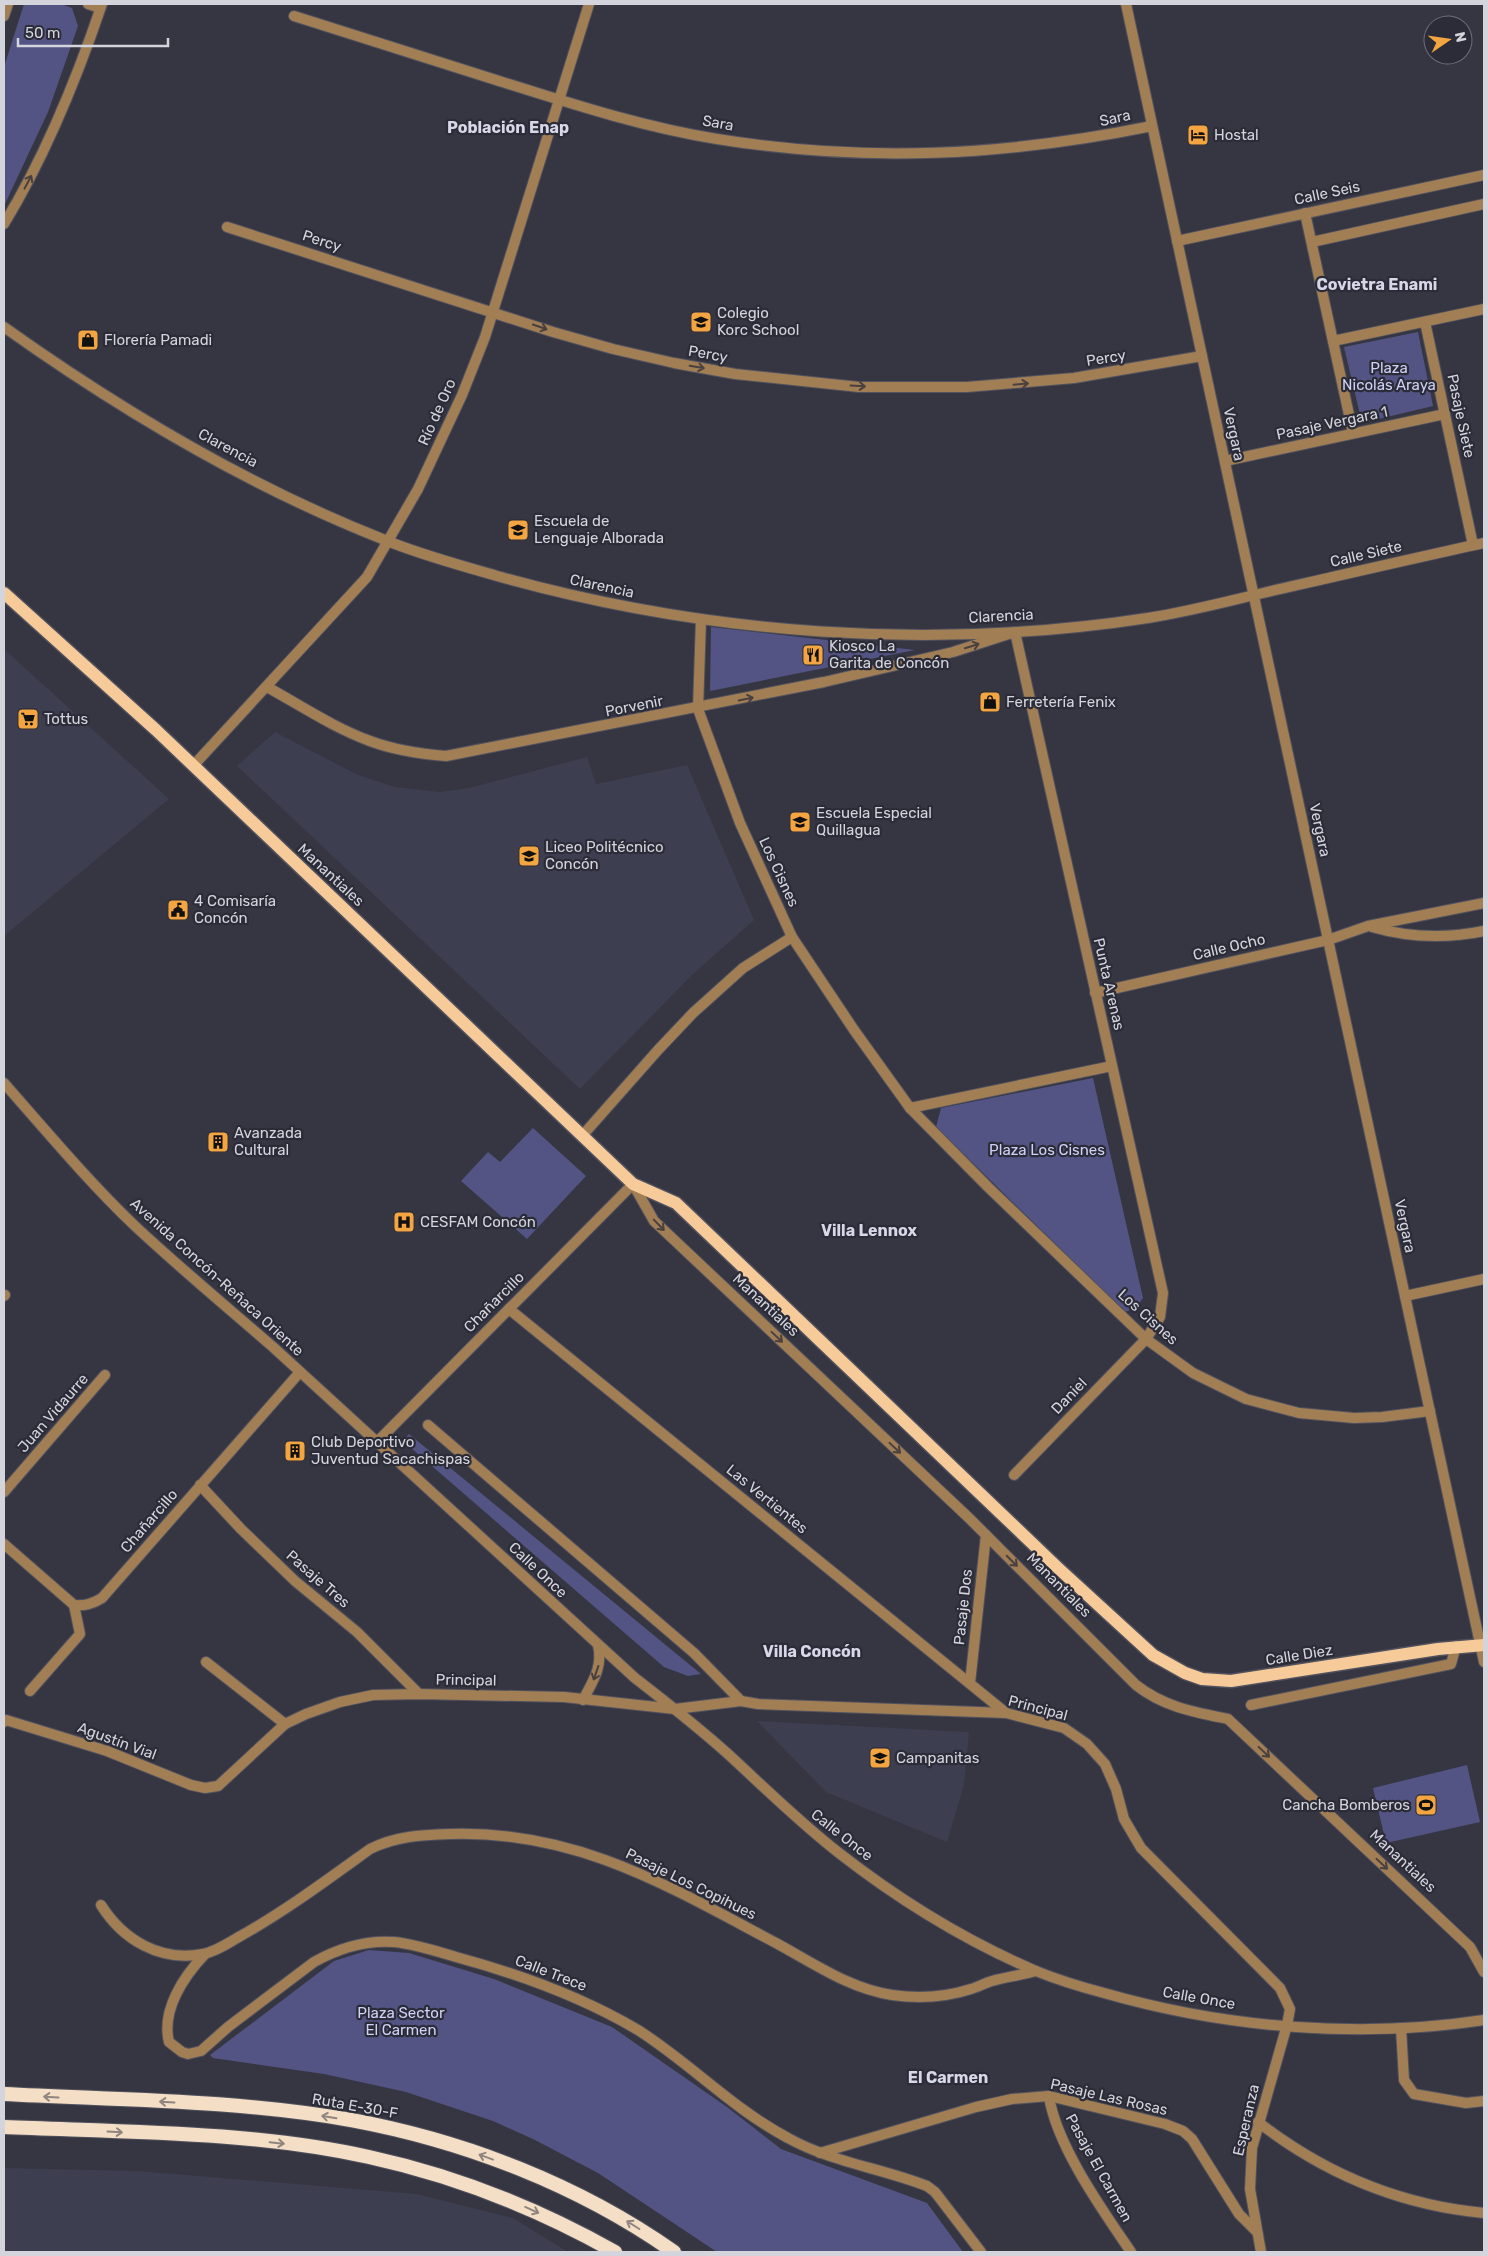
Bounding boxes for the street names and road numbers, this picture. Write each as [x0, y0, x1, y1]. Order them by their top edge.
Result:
street label: Sara [1098, 106, 1132, 130]
street label: Sara [701, 111, 735, 135]
street label: Calle Seis [1293, 177, 1362, 209]
street label: Percy [300, 226, 344, 256]
street label: Percy [687, 342, 729, 366]
street label: Percy [1085, 346, 1127, 370]
street label: Pasaje Siete [1443, 372, 1479, 460]
street label: Río de Oro [414, 376, 460, 448]
street label: Pasaje Vergara 1 [1275, 402, 1389, 444]
street label: Vergara [1220, 406, 1248, 462]
street label: Clarencia [195, 425, 261, 471]
street label: Calle Siete [1328, 537, 1404, 571]
street label: Clarencia [568, 570, 636, 602]
street label: Clarencia [968, 605, 1034, 627]
street label: Porvenir [603, 692, 665, 720]
street label: Vergara [1306, 802, 1334, 858]
street label: Los Cisnes [755, 834, 803, 910]
street label: Manantiales [294, 840, 368, 910]
street label: Calle Ocho [1191, 930, 1267, 964]
street label: Punta Arenas [1090, 936, 1128, 1032]
street label: Avenida Concón-Reñaca Oriente [127, 1194, 307, 1360]
street label: Vergara [1391, 1198, 1419, 1254]
street label: Chañarcillo [460, 1268, 528, 1336]
street label: Manantiales [729, 1270, 803, 1340]
street label: Los Cisnes [1114, 1285, 1182, 1349]
street label: Juan Vidaurre [14, 1370, 92, 1456]
street label: Daniel [1047, 1374, 1091, 1418]
street label: Las Vertientes [723, 1461, 812, 1538]
street label: Chañarcillo [117, 1486, 181, 1556]
street label: Calle Once [505, 1538, 571, 1602]
street label: Pasaje Tres [283, 1546, 354, 1612]
street label: Manantiales [1023, 1549, 1095, 1621]
street label: Pasaje Dos [950, 1568, 976, 1646]
street label: Calle Diez [1264, 1641, 1334, 1669]
street label: Principal [435, 1670, 497, 1690]
street label: Principal [1006, 1691, 1070, 1725]
street label: Agustín Vial [75, 1718, 159, 1764]
street label: Calle Once [807, 1805, 877, 1865]
street label: Manantiales [1366, 1826, 1440, 1896]
street label: Pasaje Los Copihues [623, 1844, 760, 1924]
street label: Calle Trece [513, 1951, 589, 1995]
street label: Calle Once [1161, 1983, 1237, 2013]
street label: Pasaje Las Rosas [1049, 2075, 1170, 2119]
street label: Esperanza [1229, 2082, 1263, 2158]
street label: Ruta E-30-F [311, 2090, 400, 2122]
street label: Pasaje El Carmen [1062, 2111, 1136, 2225]

